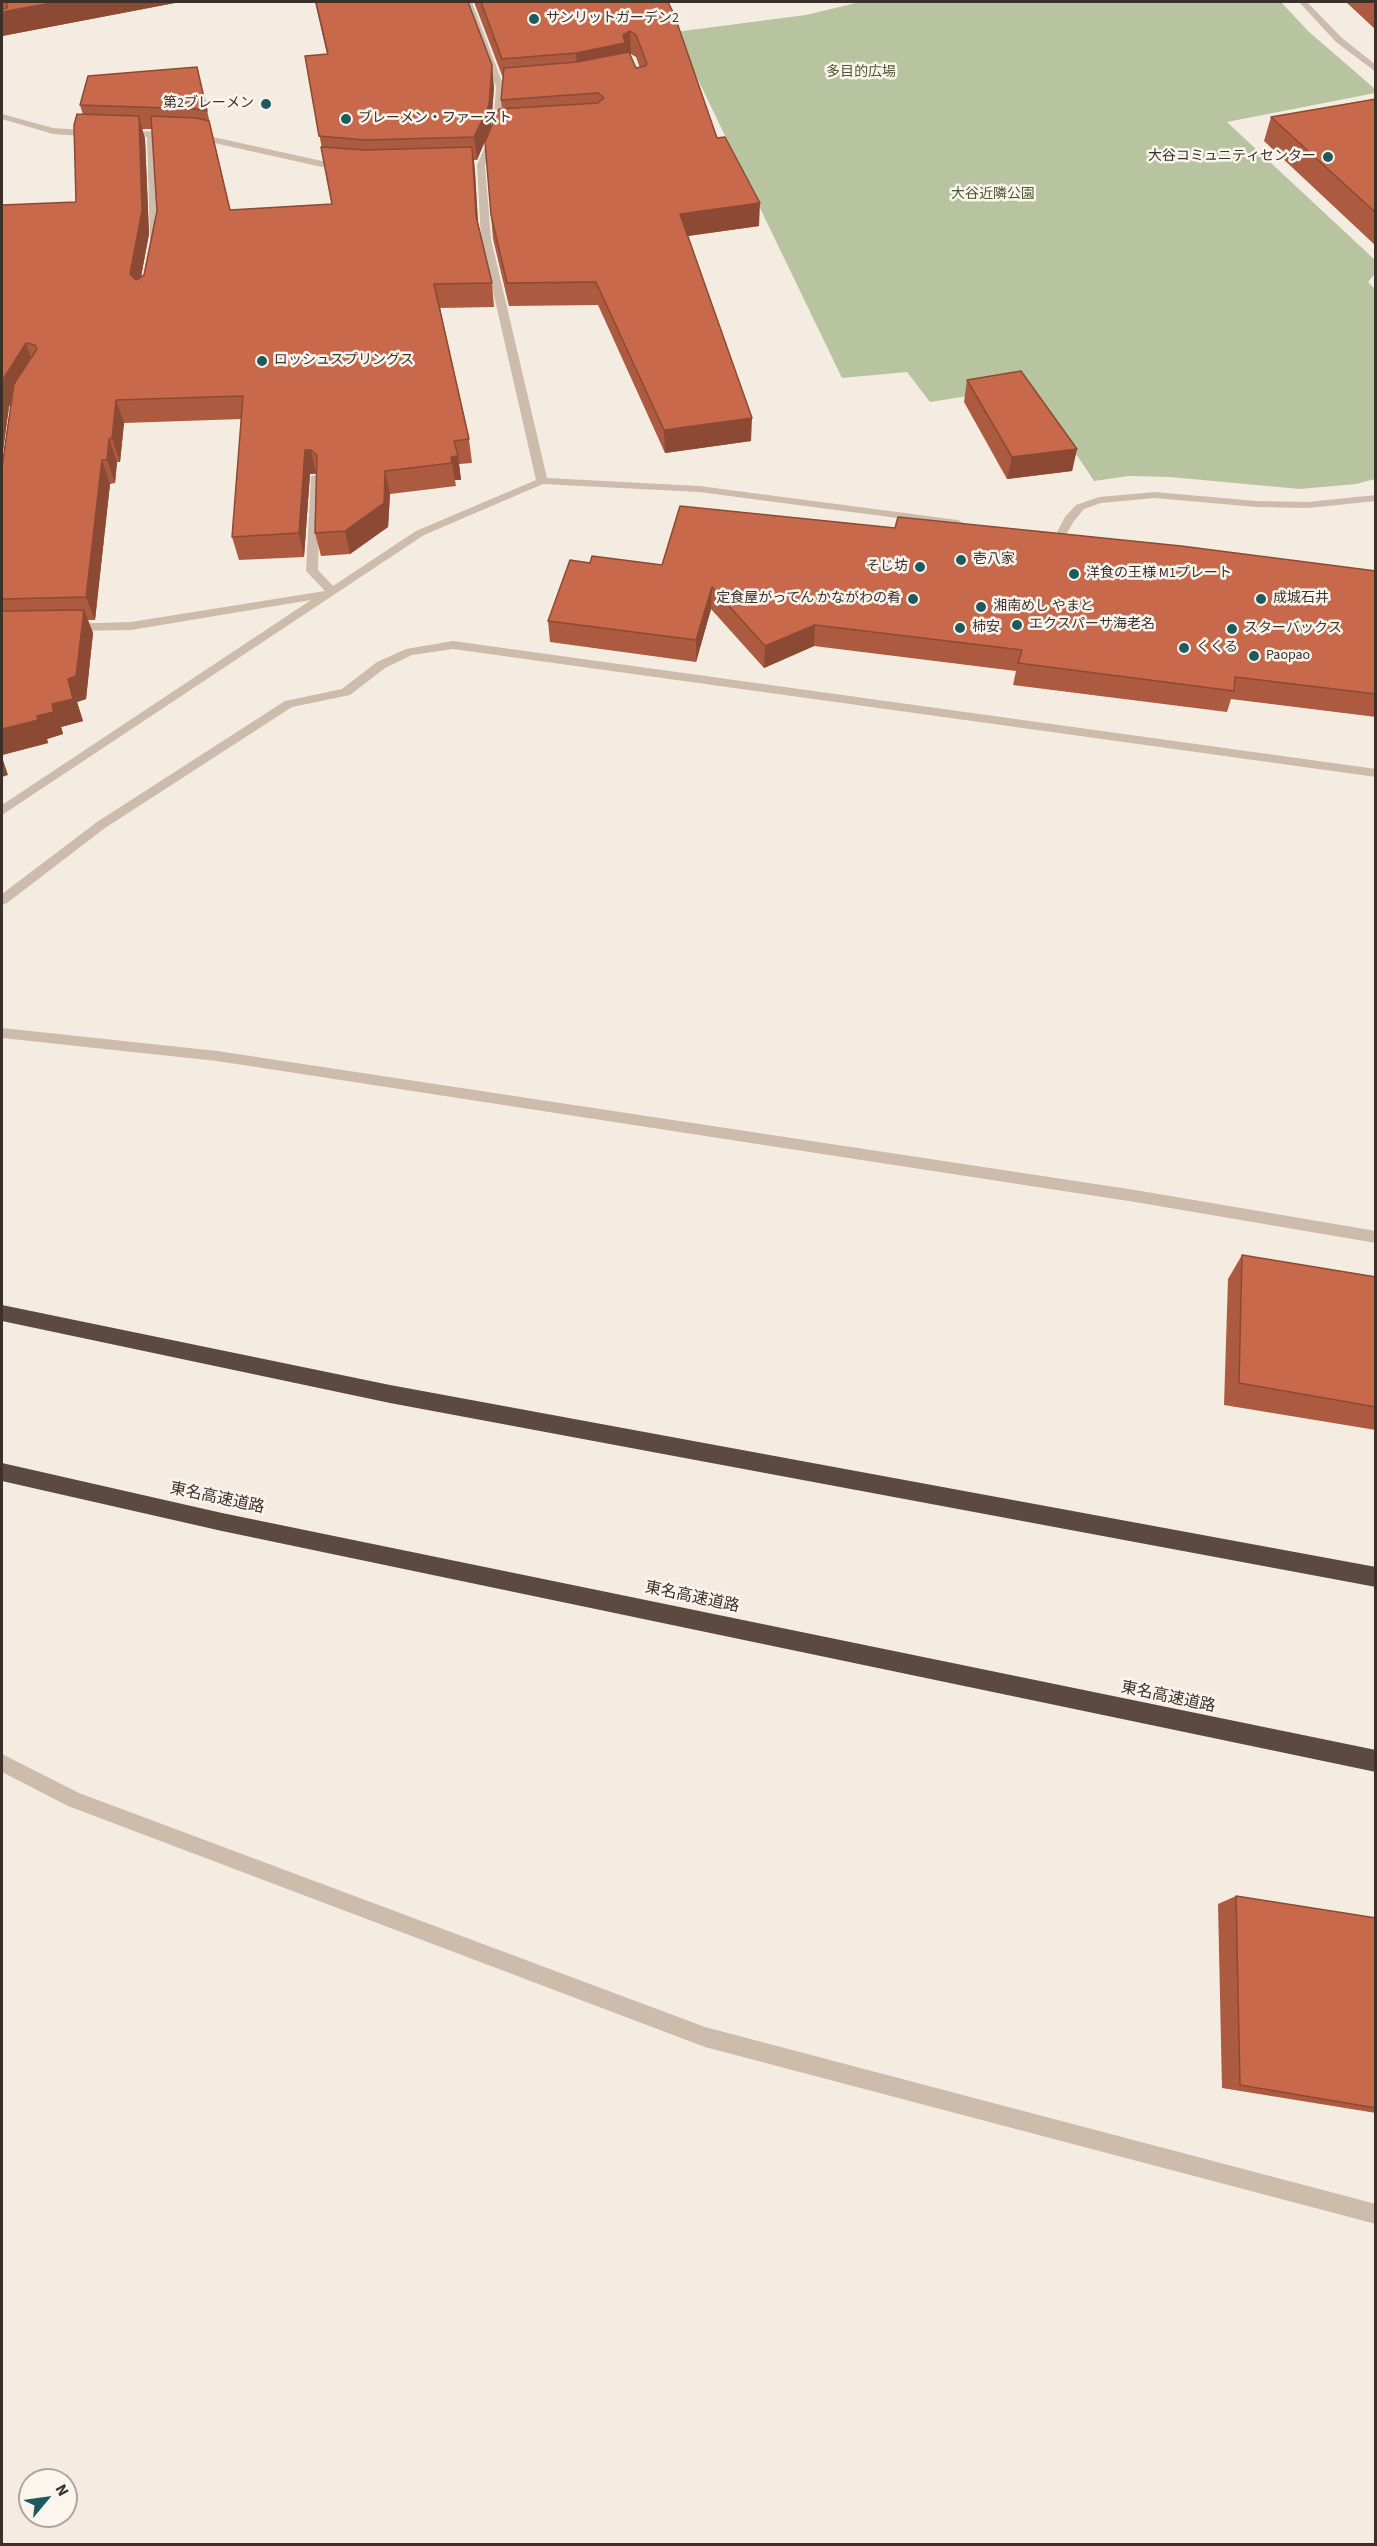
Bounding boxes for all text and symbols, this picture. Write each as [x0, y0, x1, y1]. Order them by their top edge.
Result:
place label: サンリットガーデン2 [546, 11, 679, 27]
marker: サンリットガーデン2 [527, 12, 541, 26]
park label: 多目的広場 [826, 65, 896, 81]
place label: 第2ブレーメン [163, 96, 254, 112]
marker: 第2ブレーメン [259, 97, 273, 111]
place label: ブレーメン・ファースト [358, 111, 512, 127]
marker: ブレーメン・ファースト [339, 112, 353, 126]
place label: 大谷コミュニティセンター [1148, 149, 1316, 165]
marker: 大谷コミュニティセンター [1321, 150, 1335, 164]
park label: 大谷近隣公園 [951, 187, 1035, 203]
place label: ロッシュスプリングス [274, 353, 414, 369]
marker: ロッシュスプリングス [255, 354, 269, 368]
place label: 壱八家 [973, 552, 1015, 568]
marker: 壱八家 [954, 553, 968, 567]
place label: そじ坊 [866, 559, 908, 575]
marker: そじ坊 [913, 560, 927, 574]
place label: 洋食の王様 M1プレート [1086, 566, 1232, 582]
marker: 洋食の王様 M1プレート [1067, 567, 1081, 581]
place label: 定食屋がってん かながわの肴 [716, 591, 901, 607]
place label: 成城石井 [1273, 591, 1329, 607]
marker: 定食屋がってん かながわの肴 [906, 592, 920, 606]
marker: 成城石井 [1254, 592, 1268, 606]
place label: 湘南めし やまと [993, 599, 1094, 615]
marker: 湘南めし やまと [974, 600, 988, 614]
place label: エクスパーサ海老名 [1029, 617, 1155, 633]
marker: エクスパーサ海老名 [1010, 618, 1024, 632]
place label: 柿安 [972, 620, 1000, 636]
marker: 柿安 [953, 621, 967, 635]
place label: スターバックス [1244, 621, 1342, 637]
marker: スターバックス [1225, 622, 1239, 636]
place label: くくる [1196, 640, 1238, 656]
marker: くくる [1177, 641, 1191, 655]
place label: Paopao [1266, 648, 1310, 664]
marker: Paopao [1247, 649, 1261, 663]
street label: 東名高速道路 [168, 1480, 266, 1518]
street label: 東名高速道路 [643, 1579, 741, 1617]
street label: 東名高速道路 [1119, 1679, 1217, 1717]
north arrow [18, 2468, 78, 2528]
text: N [50, 2480, 74, 2500]

